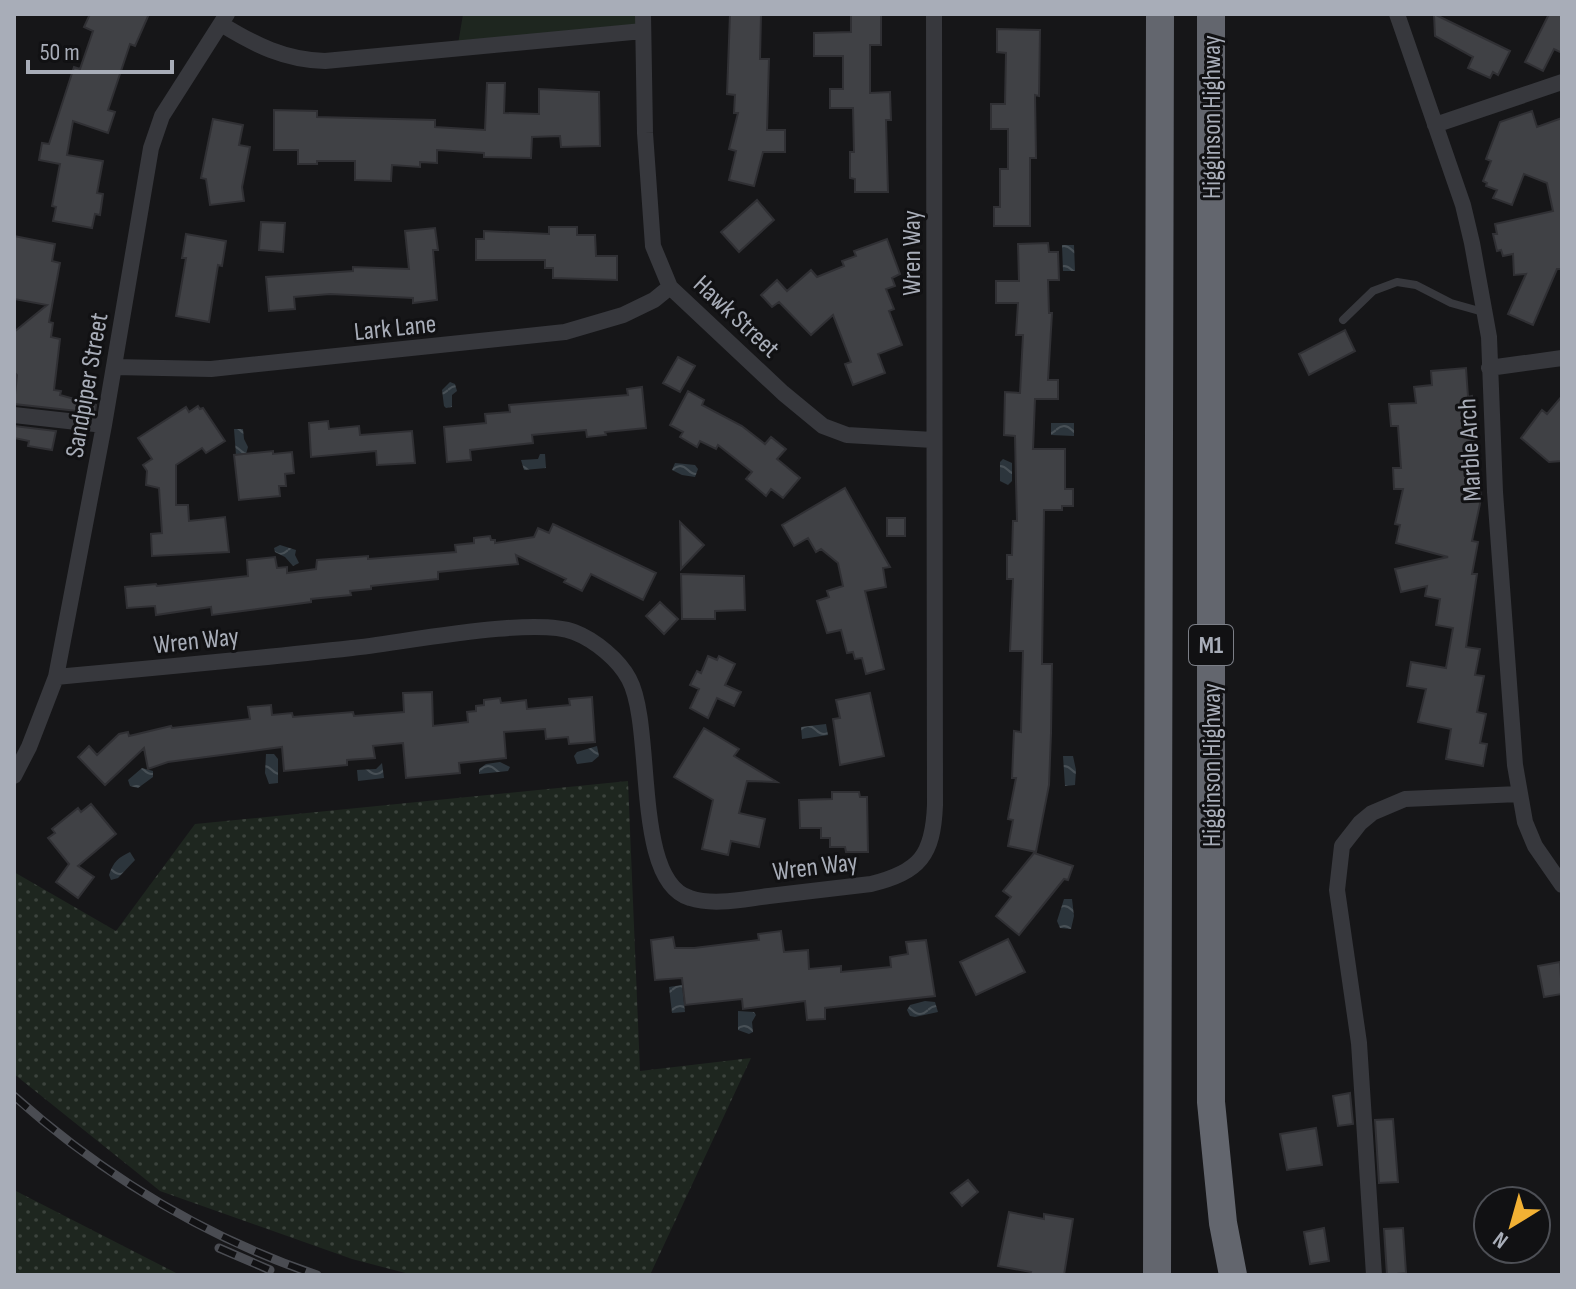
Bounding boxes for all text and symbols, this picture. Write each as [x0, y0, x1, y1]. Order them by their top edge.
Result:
scale bar [28, 24, 172, 74]
street label: Higginson Highway [1197, 35, 1228, 199]
text: 50 m [40, 38, 80, 67]
street label: Wren Way [897, 210, 928, 296]
street label: Hawk Street [686, 269, 786, 365]
street label: Lark Lane [353, 309, 438, 348]
street label: Sandpiper Street [60, 310, 115, 460]
street label: Marble Arch [1452, 398, 1489, 502]
street label: Wren Way [152, 622, 240, 661]
road number: M1 [1189, 625, 1233, 665]
street label: Higginson Highway [1197, 683, 1228, 847]
street label: Wren Way [771, 847, 860, 888]
north arrow [1472, 1185, 1552, 1265]
text: N [1488, 1225, 1514, 1254]

